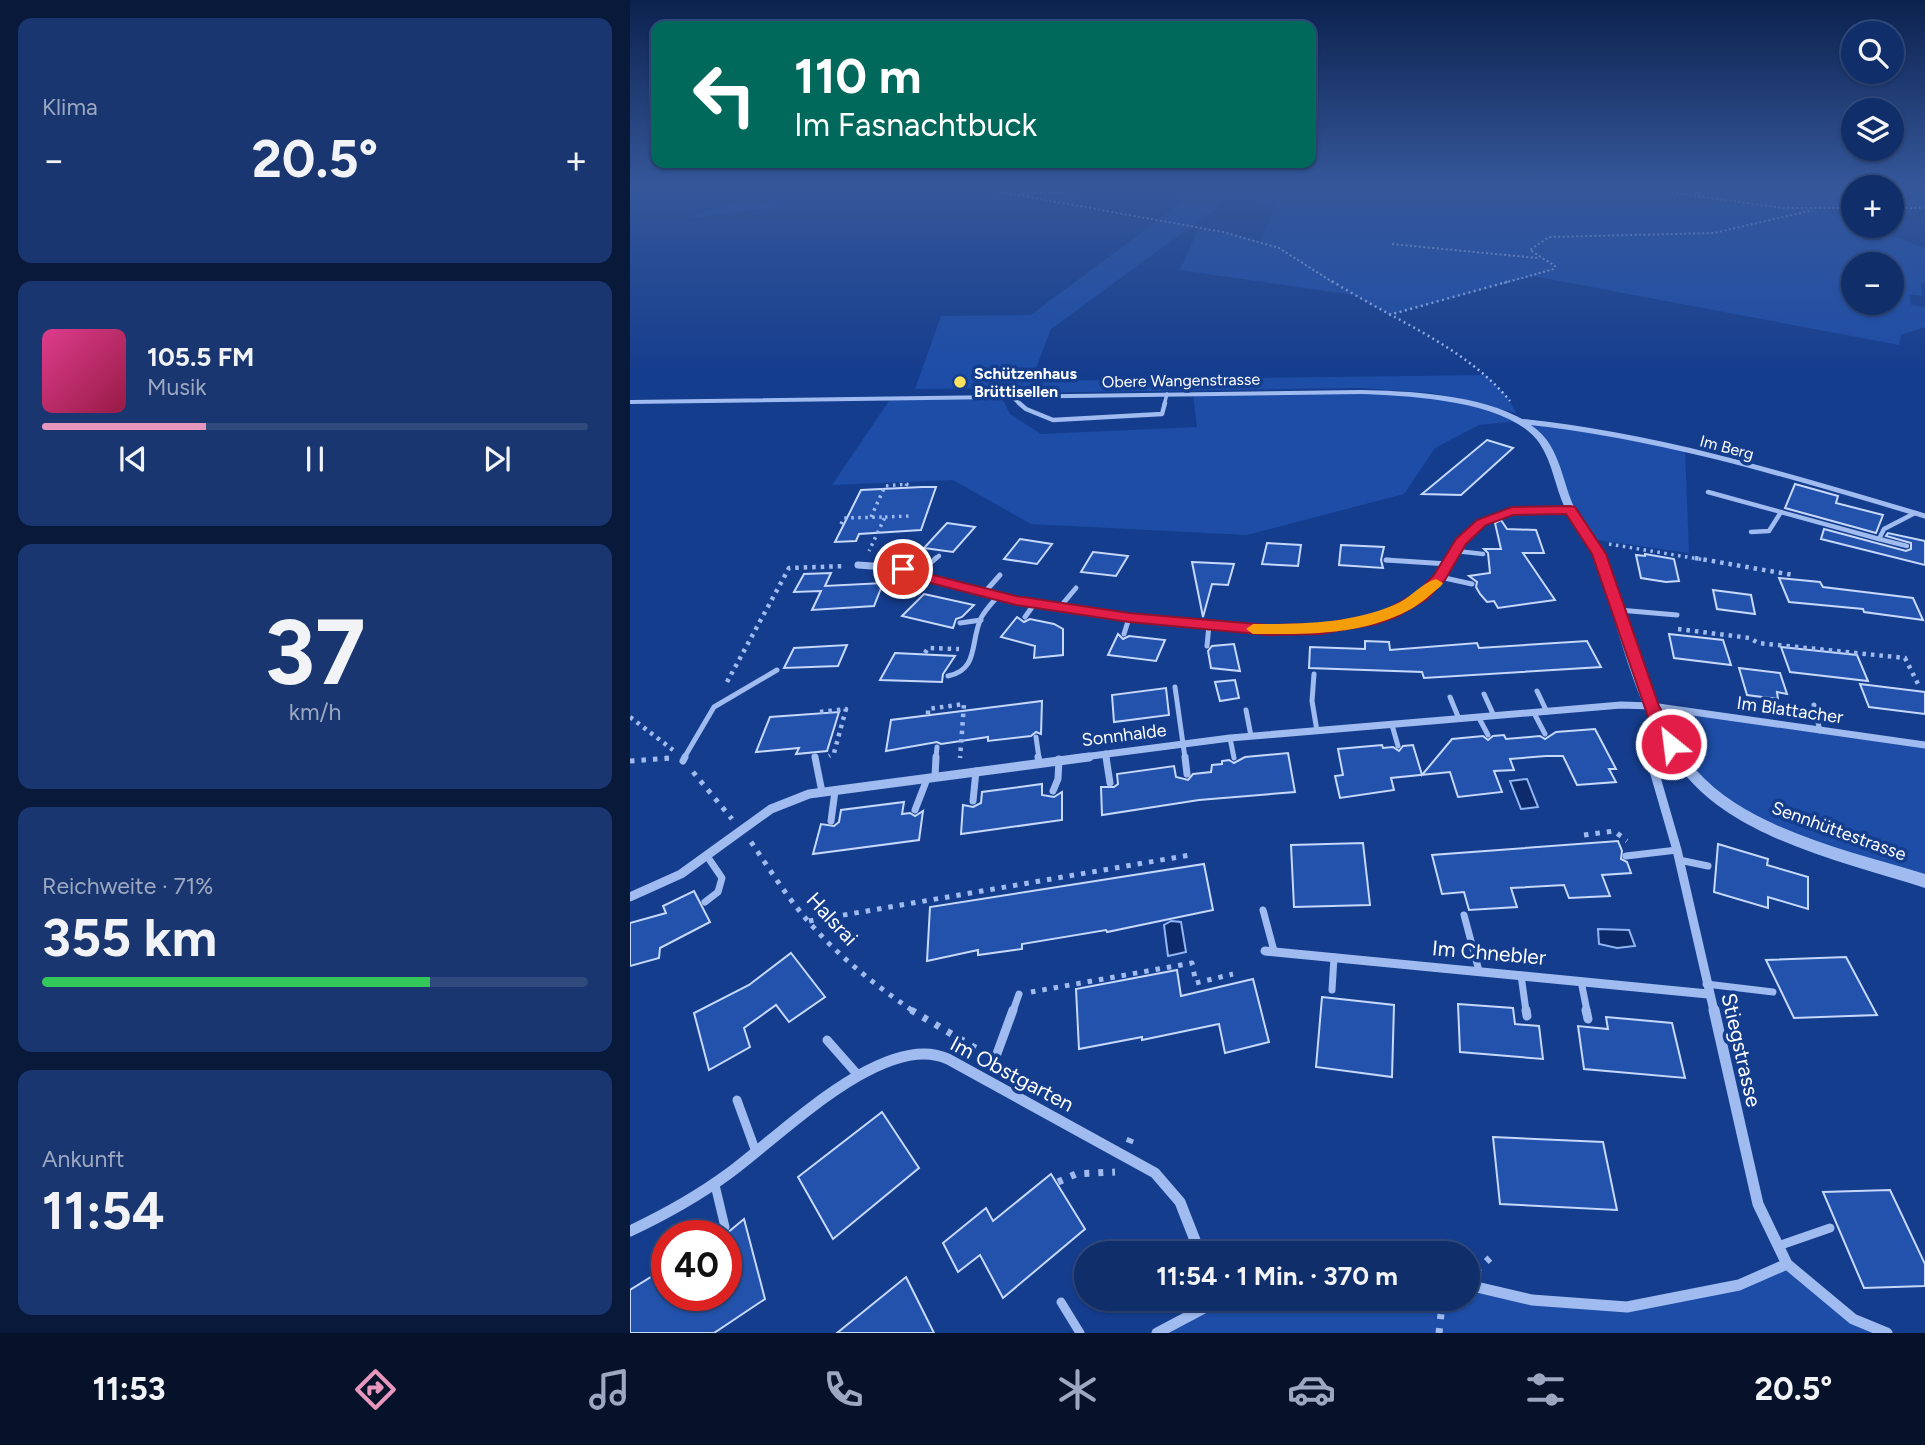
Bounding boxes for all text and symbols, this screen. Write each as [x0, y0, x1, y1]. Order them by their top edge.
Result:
map controls [1841, 21, 1904, 315]
button: search [1841, 21, 1904, 84]
text: 110 m [794, 46, 922, 105]
icon: left [679, 49, 770, 140]
text: Klima [42, 93, 98, 121]
button: layers [1841, 98, 1904, 161]
text: Im Fasnachtbuck [794, 106, 1037, 144]
text: 20.5° [252, 128, 378, 190]
text: − [42, 137, 66, 183]
text: + [564, 137, 588, 183]
button: + [1841, 175, 1904, 238]
button: − [1841, 252, 1904, 315]
text: 105.5 FM [147, 341, 254, 373]
place label: Schützenhaus Brüttisellen [974, 364, 1077, 401]
street label: Obere Wangenstrasse [1102, 370, 1261, 391]
text: Musik [147, 373, 207, 401]
marker: Schützenhaus Brüttisellen [952, 374, 968, 390]
street label: Im Berg [1698, 431, 1756, 464]
icon: previous [114, 440, 152, 478]
icon: pause [296, 440, 334, 478]
icon: next [478, 440, 516, 478]
pin [873, 539, 933, 599]
icon: arrive [884, 550, 922, 588]
text: 37 [264, 598, 366, 707]
street label: Im Blattacher [1735, 692, 1845, 728]
text: km/h [289, 698, 341, 726]
position arrow [1634, 707, 1708, 781]
street label: Sonnhalde [1080, 719, 1168, 751]
street label: Sennhüttestrasse [1769, 796, 1909, 866]
text: Reichweite · 71% [42, 872, 213, 900]
street label: Halsrai [802, 887, 863, 950]
text: 355 km [42, 907, 217, 969]
street label: Im Chnebler [1431, 935, 1547, 970]
street label: Stiegstrasse [1716, 991, 1767, 1109]
street label: Im Obstgarten [946, 1031, 1078, 1117]
text: Ankunft [42, 1145, 124, 1173]
text: 11:54 [42, 1180, 165, 1242]
speed limit sign: 40 [651, 1220, 742, 1311]
text: 11:54 · 1 Min. · 370 m [1156, 1260, 1398, 1292]
icon: directions [351, 1365, 400, 1414]
icon: music [585, 1365, 634, 1414]
icon: phone [819, 1365, 868, 1414]
icon: climate [1053, 1365, 1102, 1414]
icon: car [1287, 1365, 1336, 1414]
icon: filters [1521, 1365, 1570, 1414]
text: 11:53 [93, 1370, 166, 1408]
text: 20.5° [1755, 1370, 1832, 1408]

